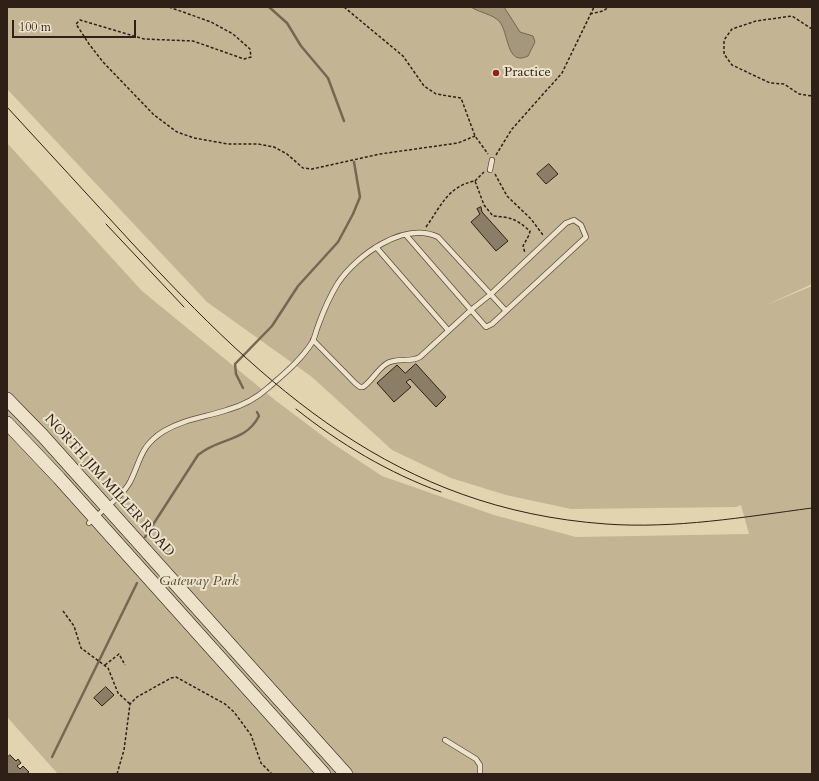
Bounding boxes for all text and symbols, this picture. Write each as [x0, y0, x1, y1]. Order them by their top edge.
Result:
scale bar [14, 12, 138, 38]
text: 100 m [19, 19, 51, 35]
place label: Practice [504, 65, 551, 81]
marker: Practice [491, 68, 501, 78]
street label: NORTH JIM MILLER ROAD [41, 411, 177, 561]
park label: Gateway Park [159, 574, 239, 590]

